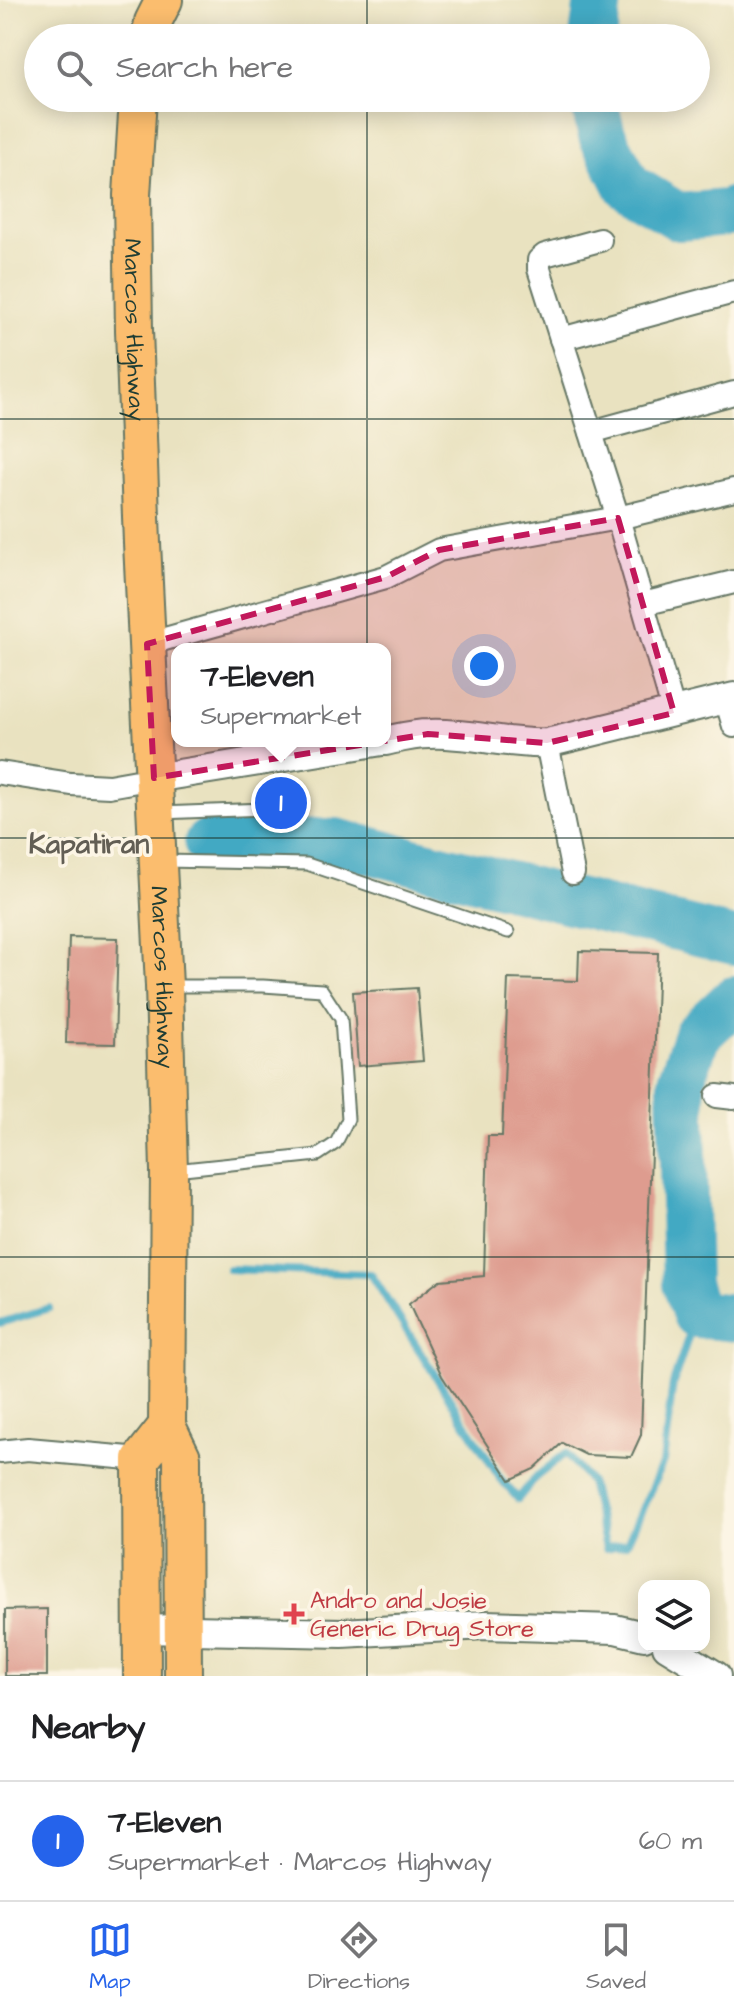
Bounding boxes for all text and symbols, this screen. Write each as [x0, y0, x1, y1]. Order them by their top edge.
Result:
search box [24, 24, 710, 112]
icon: search [52, 46, 96, 90]
text: Search here [116, 47, 293, 89]
street label: Marcos Highway [115, 238, 153, 422]
popup [171, 643, 391, 747]
your location [464, 646, 504, 686]
text: 7-Eleven [200, 656, 314, 698]
text: Supermarket [200, 698, 362, 734]
pin: 1 [255, 773, 307, 833]
district label: Kapatiran [29, 825, 149, 865]
street label: Marcos Highway [141, 885, 182, 1069]
map controls [638, 1580, 710, 1652]
button: layers [638, 1580, 710, 1652]
place label: Andro and Josie Generic Drug Store [310, 1584, 534, 1647]
marker: Andro and Josie Generic Drug Store [285, 1605, 303, 1623]
text: Nearby [32, 1704, 146, 1752]
text: 7-Eleven [108, 1802, 221, 1844]
text: 1 [56, 1823, 60, 1859]
text: 60 m [639, 1823, 702, 1859]
text: Supermarket · Marcos Highway [108, 1844, 492, 1880]
tab: Map [88, 1918, 132, 1997]
tab: Directions [308, 1918, 410, 1997]
tab: Saved [586, 1918, 646, 1997]

